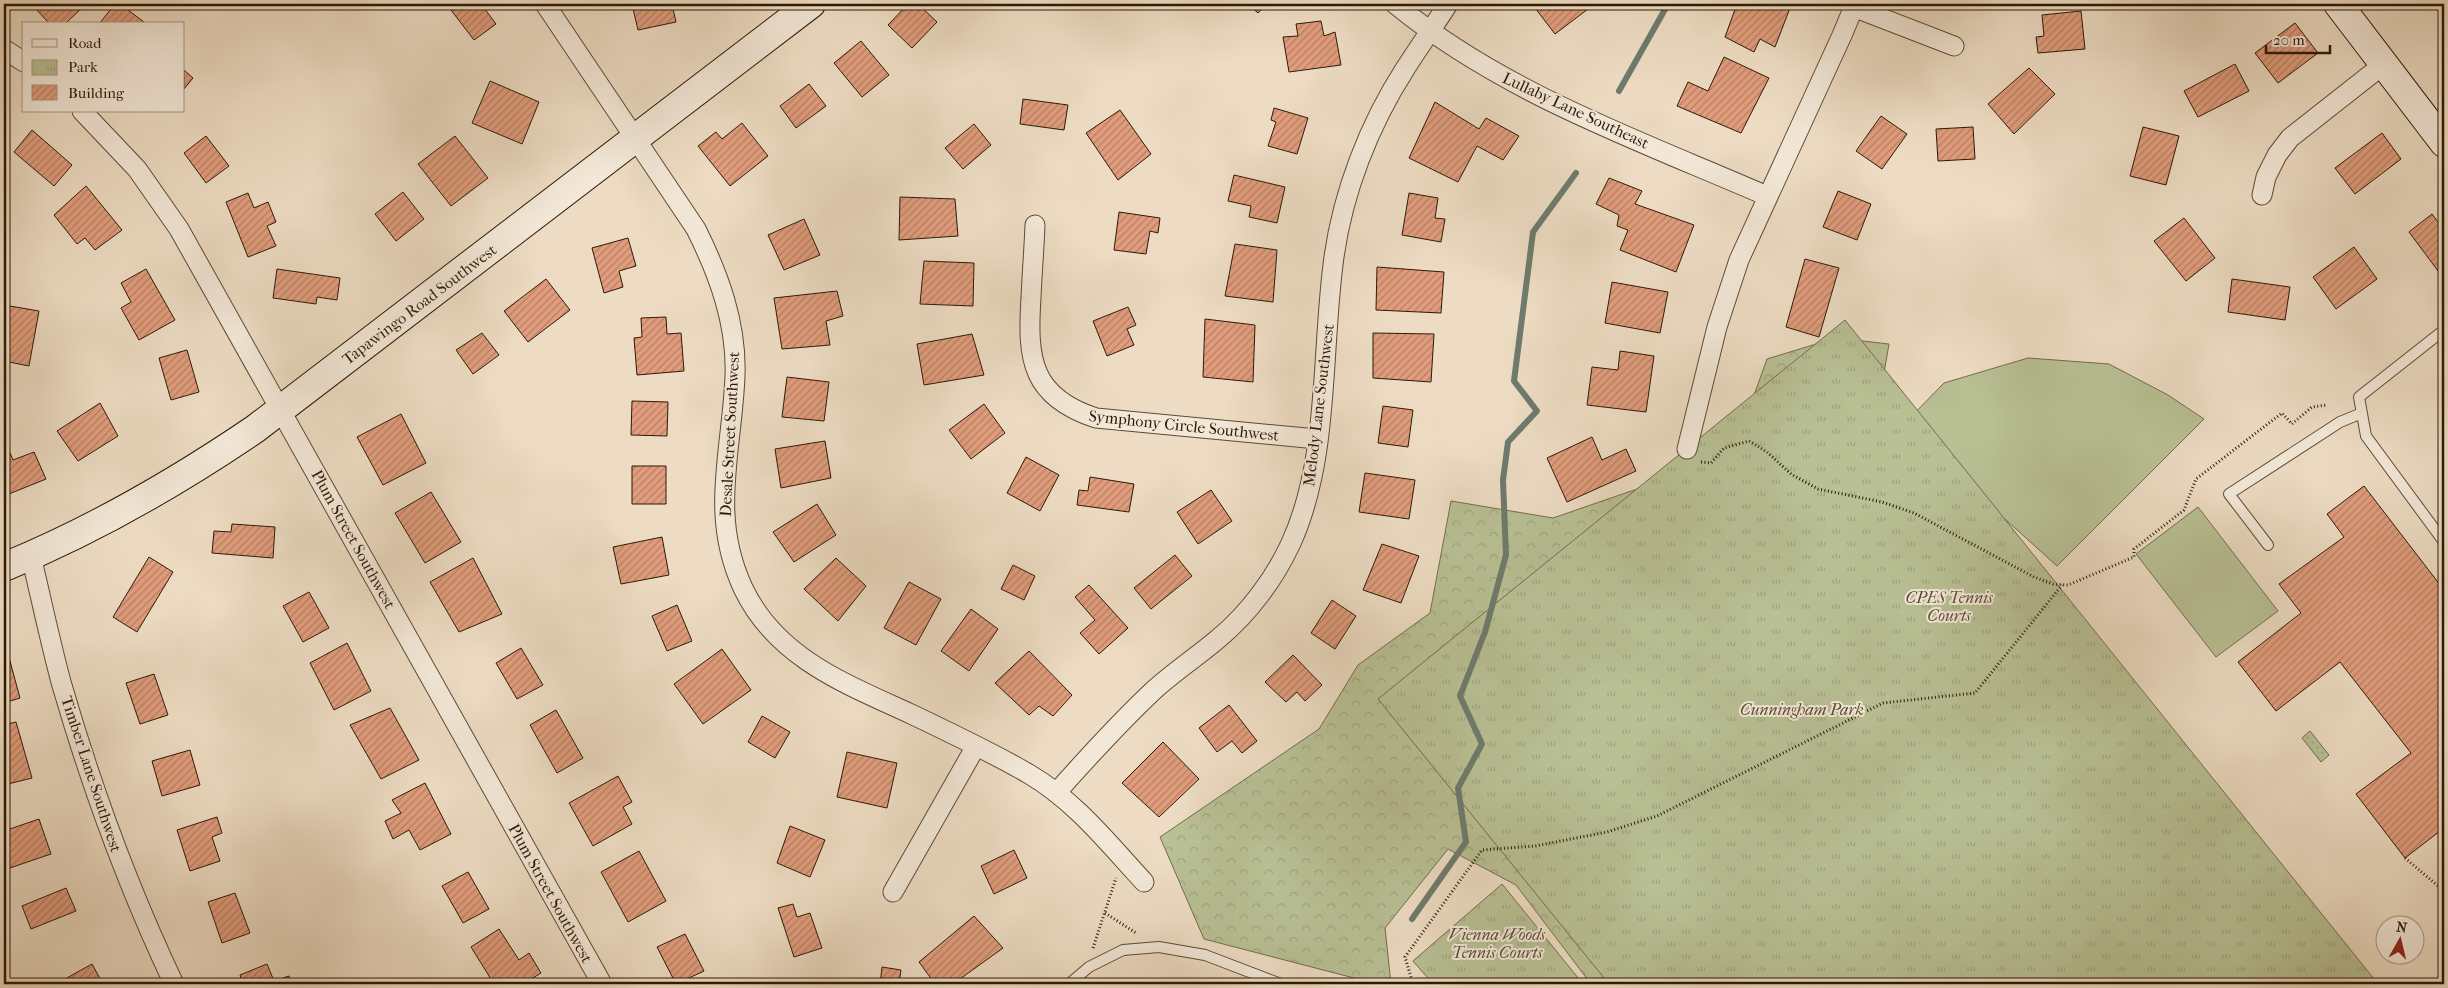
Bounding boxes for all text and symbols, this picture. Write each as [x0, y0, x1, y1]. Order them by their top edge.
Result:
legend [22, 22, 185, 112]
scale bar [2266, 22, 2329, 54]
text: 20 m [2273, 31, 2305, 49]
text: Road [68, 34, 102, 52]
text: Park [68, 58, 98, 76]
street label: Lullaby Lane Southeast [1500, 68, 1652, 153]
text: Building [68, 84, 125, 102]
street label: Tapawingo Road Southwest [338, 240, 500, 369]
street label: Melody Lane Southwest [1299, 322, 1338, 487]
street label: Desale Street Southwest [716, 351, 743, 517]
street label: Symphony Circle Southwest [1088, 406, 1280, 445]
street label: Plum Street Southwest [307, 466, 400, 612]
park label: CPES Tennis Courts [1905, 588, 1994, 625]
street label: Timber Lane Southwest [57, 694, 126, 855]
park label: Cunningham Park [1740, 700, 1864, 719]
street label: Plum Street Southwest [504, 820, 597, 966]
north arrow [2376, 916, 2426, 966]
text: N [2395, 918, 2409, 937]
park label: Vienna Woods Tennis Courts [1449, 925, 1546, 962]

